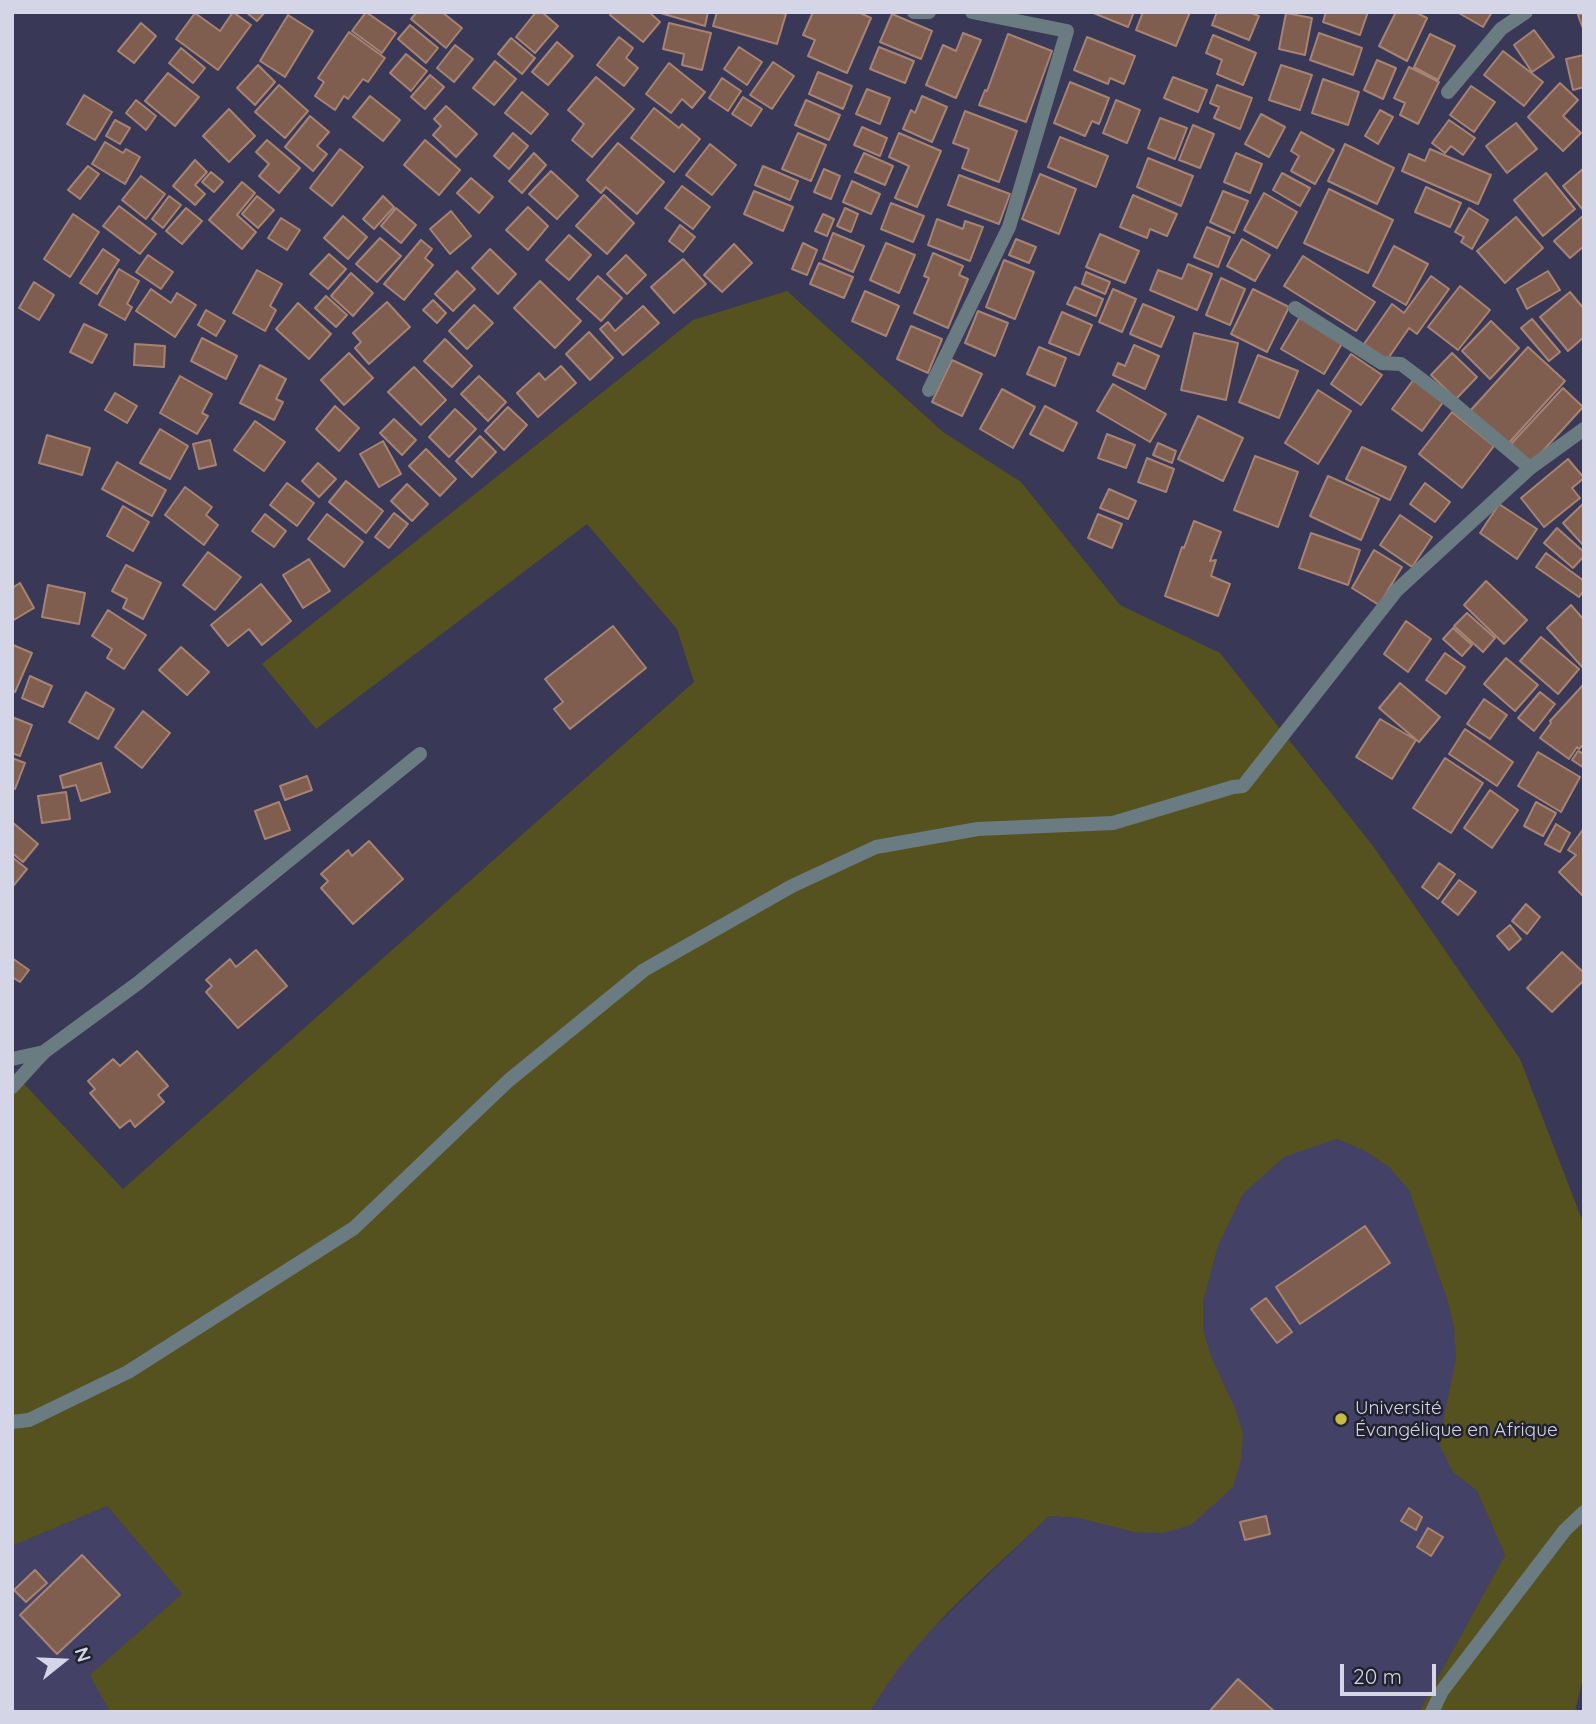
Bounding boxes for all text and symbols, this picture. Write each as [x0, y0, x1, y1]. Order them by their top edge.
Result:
place label: Université Évangélique en Afrique [1355, 1397, 1558, 1441]
marker: Université Évangélique en Afrique [1333, 1411, 1349, 1427]
north arrow [28, 1626, 98, 1696]
text: N [69, 1644, 97, 1665]
scale bar [1344, 1650, 1440, 1694]
text: 20 m [1353, 1663, 1402, 1689]

